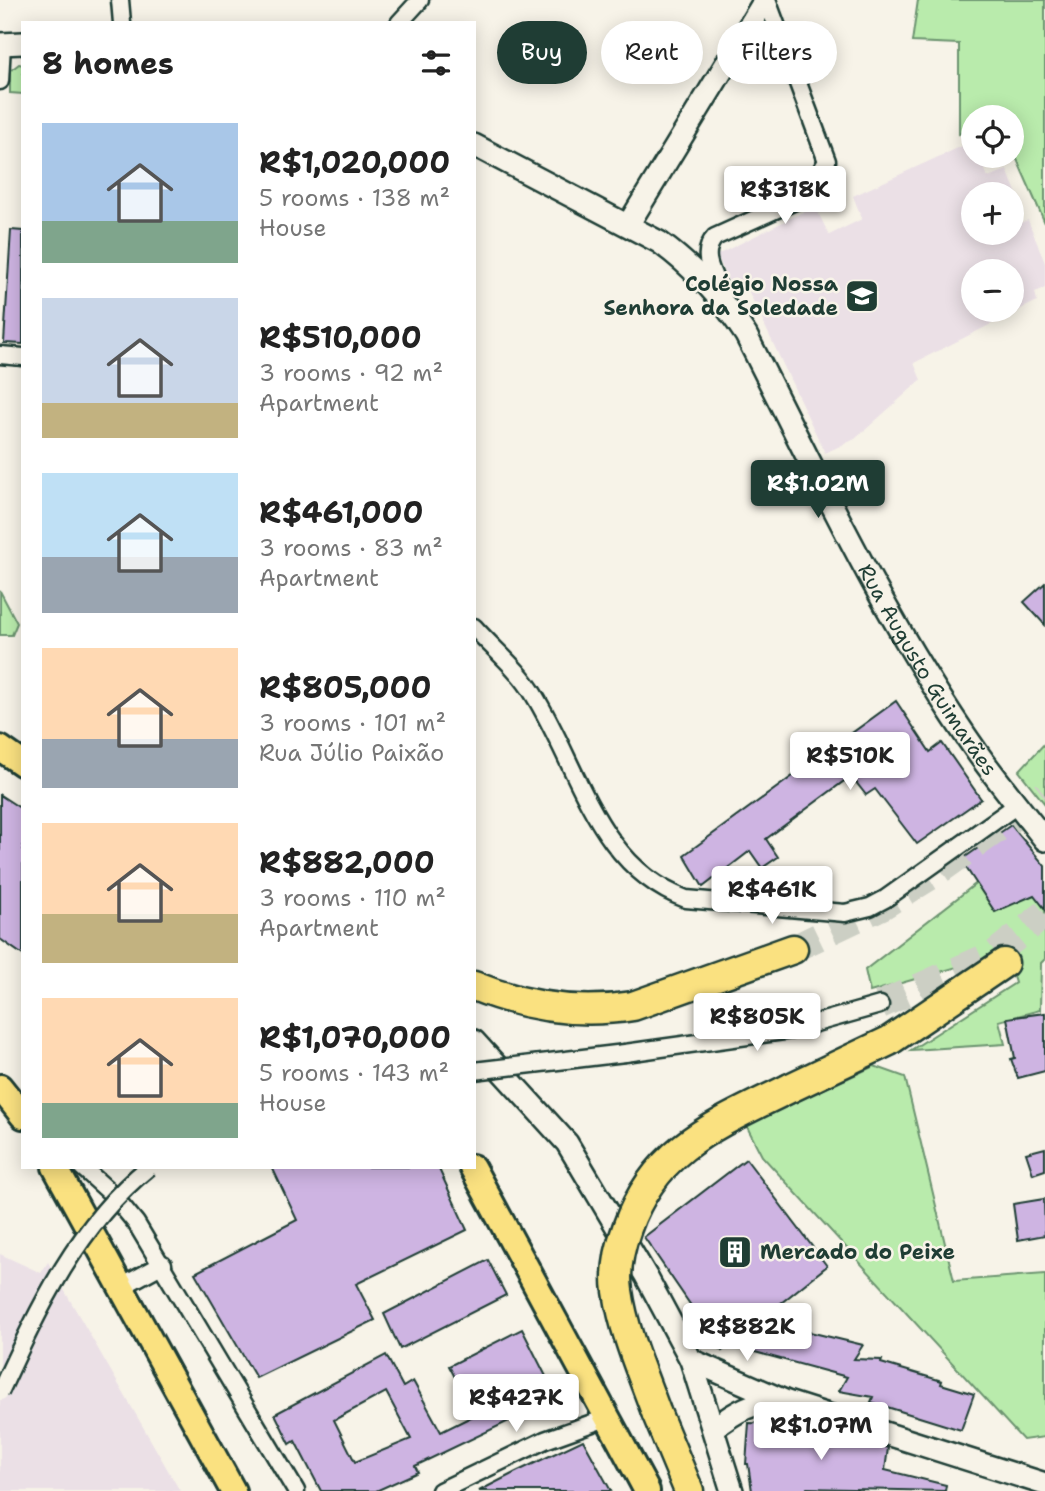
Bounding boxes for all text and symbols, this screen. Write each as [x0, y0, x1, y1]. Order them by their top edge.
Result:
chip: Buy [497, 21, 587, 84]
chip: Rent [601, 21, 703, 84]
chip: Filters [717, 21, 837, 84]
text: 8 homes [42, 43, 174, 84]
icon: filters [417, 44, 455, 82]
map controls [961, 105, 1024, 322]
button: locate [961, 105, 1024, 168]
text: R$1,020,000 [259, 142, 450, 183]
icon: home [98, 151, 182, 235]
pin: R$318K [728, 166, 842, 226]
text: R$318K [740, 174, 830, 204]
button: + [961, 182, 1024, 245]
text: 5 rooms · 138 m² [259, 183, 450, 213]
text: House [259, 213, 327, 243]
button: − [961, 259, 1024, 322]
place label: Colégio Nossa Senhora da Soledade [603, 270, 839, 322]
school or university icon: Colégio Nossa Senhora da Soledade [843, 277, 881, 315]
text: R$510,000 [259, 317, 422, 358]
icon: home [98, 326, 182, 410]
text: 3 rooms · 92 m² [259, 358, 443, 388]
text: Apartment [259, 388, 379, 418]
pin: R$1.02M [753, 461, 883, 520]
text: R$1.02M [767, 468, 869, 498]
text: R$461,000 [259, 492, 424, 533]
icon: home [98, 501, 182, 585]
text: 3 rooms · 83 m² [259, 533, 443, 563]
street label: Rua Augusto Guimarães [851, 559, 1004, 781]
text: Apartment [259, 563, 379, 593]
text: R$805,000 [259, 667, 432, 708]
icon: home [98, 676, 182, 760]
text: 3 rooms · 101 m² [259, 708, 446, 738]
pin: R$510K [793, 732, 907, 792]
text: Rua Júlio Paixão [259, 738, 444, 768]
text: R$510K [806, 740, 894, 770]
text: R$882,000 [259, 842, 435, 883]
icon: home [98, 851, 182, 935]
pin: R$461K [715, 866, 829, 926]
text: R$461K [728, 874, 816, 904]
text: 3 rooms · 110 m² [259, 883, 446, 913]
text: Apartment [259, 913, 379, 943]
pin: R$805K [700, 993, 814, 1053]
text: R$805K [710, 1001, 804, 1031]
text: R$1,070,000 [259, 1017, 451, 1058]
icon: home [98, 1026, 182, 1110]
text: 5 rooms · 143 m² [259, 1058, 449, 1088]
text: House [259, 1088, 327, 1118]
building icon: Mercado do Peixe [716, 1233, 754, 1271]
place label: Mercado do Peixe [760, 1238, 955, 1266]
pin: R$882K [690, 1304, 804, 1363]
text: R$882K [699, 1311, 795, 1341]
pin: R$427K [459, 1374, 573, 1434]
text: R$427K [469, 1382, 563, 1412]
pin: R$1.07M [756, 1402, 886, 1462]
text: R$1.07M [770, 1410, 872, 1440]

